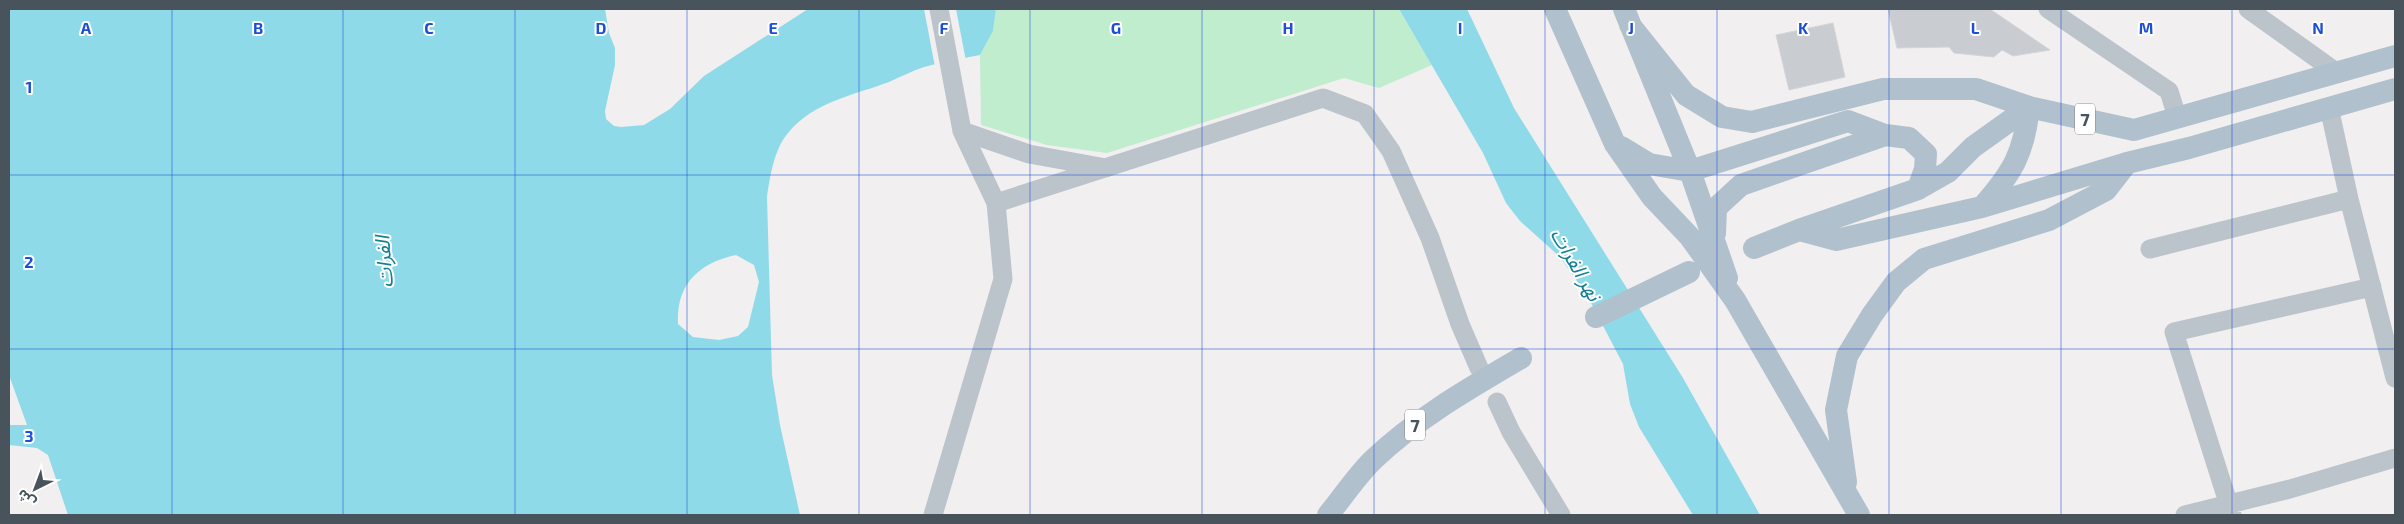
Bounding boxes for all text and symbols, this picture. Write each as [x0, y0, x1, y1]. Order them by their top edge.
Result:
text: A [81, 18, 92, 37]
text: B [253, 18, 263, 37]
text: C [424, 18, 434, 37]
text: D [596, 18, 607, 37]
text: E [768, 18, 778, 37]
text: F [940, 18, 949, 37]
text: G [1111, 18, 1121, 37]
text: H [1282, 18, 1294, 37]
text: I [1458, 18, 1462, 37]
text: J [1628, 18, 1634, 37]
text: K [1798, 18, 1809, 37]
text: L [1971, 18, 1980, 37]
text: M [2139, 18, 2153, 37]
text: N [2312, 18, 2324, 37]
text: 1 [26, 77, 32, 96]
road number: 7 [2075, 104, 2095, 134]
water label: نهر الفرات [1546, 223, 1608, 306]
water label: الفرات [369, 233, 398, 289]
text: 2 [24, 252, 34, 271]
road number: 7 [1405, 410, 1425, 440]
text: 3 [24, 426, 34, 445]
north arrow [10, 464, 60, 514]
text: ش [13, 486, 39, 512]

